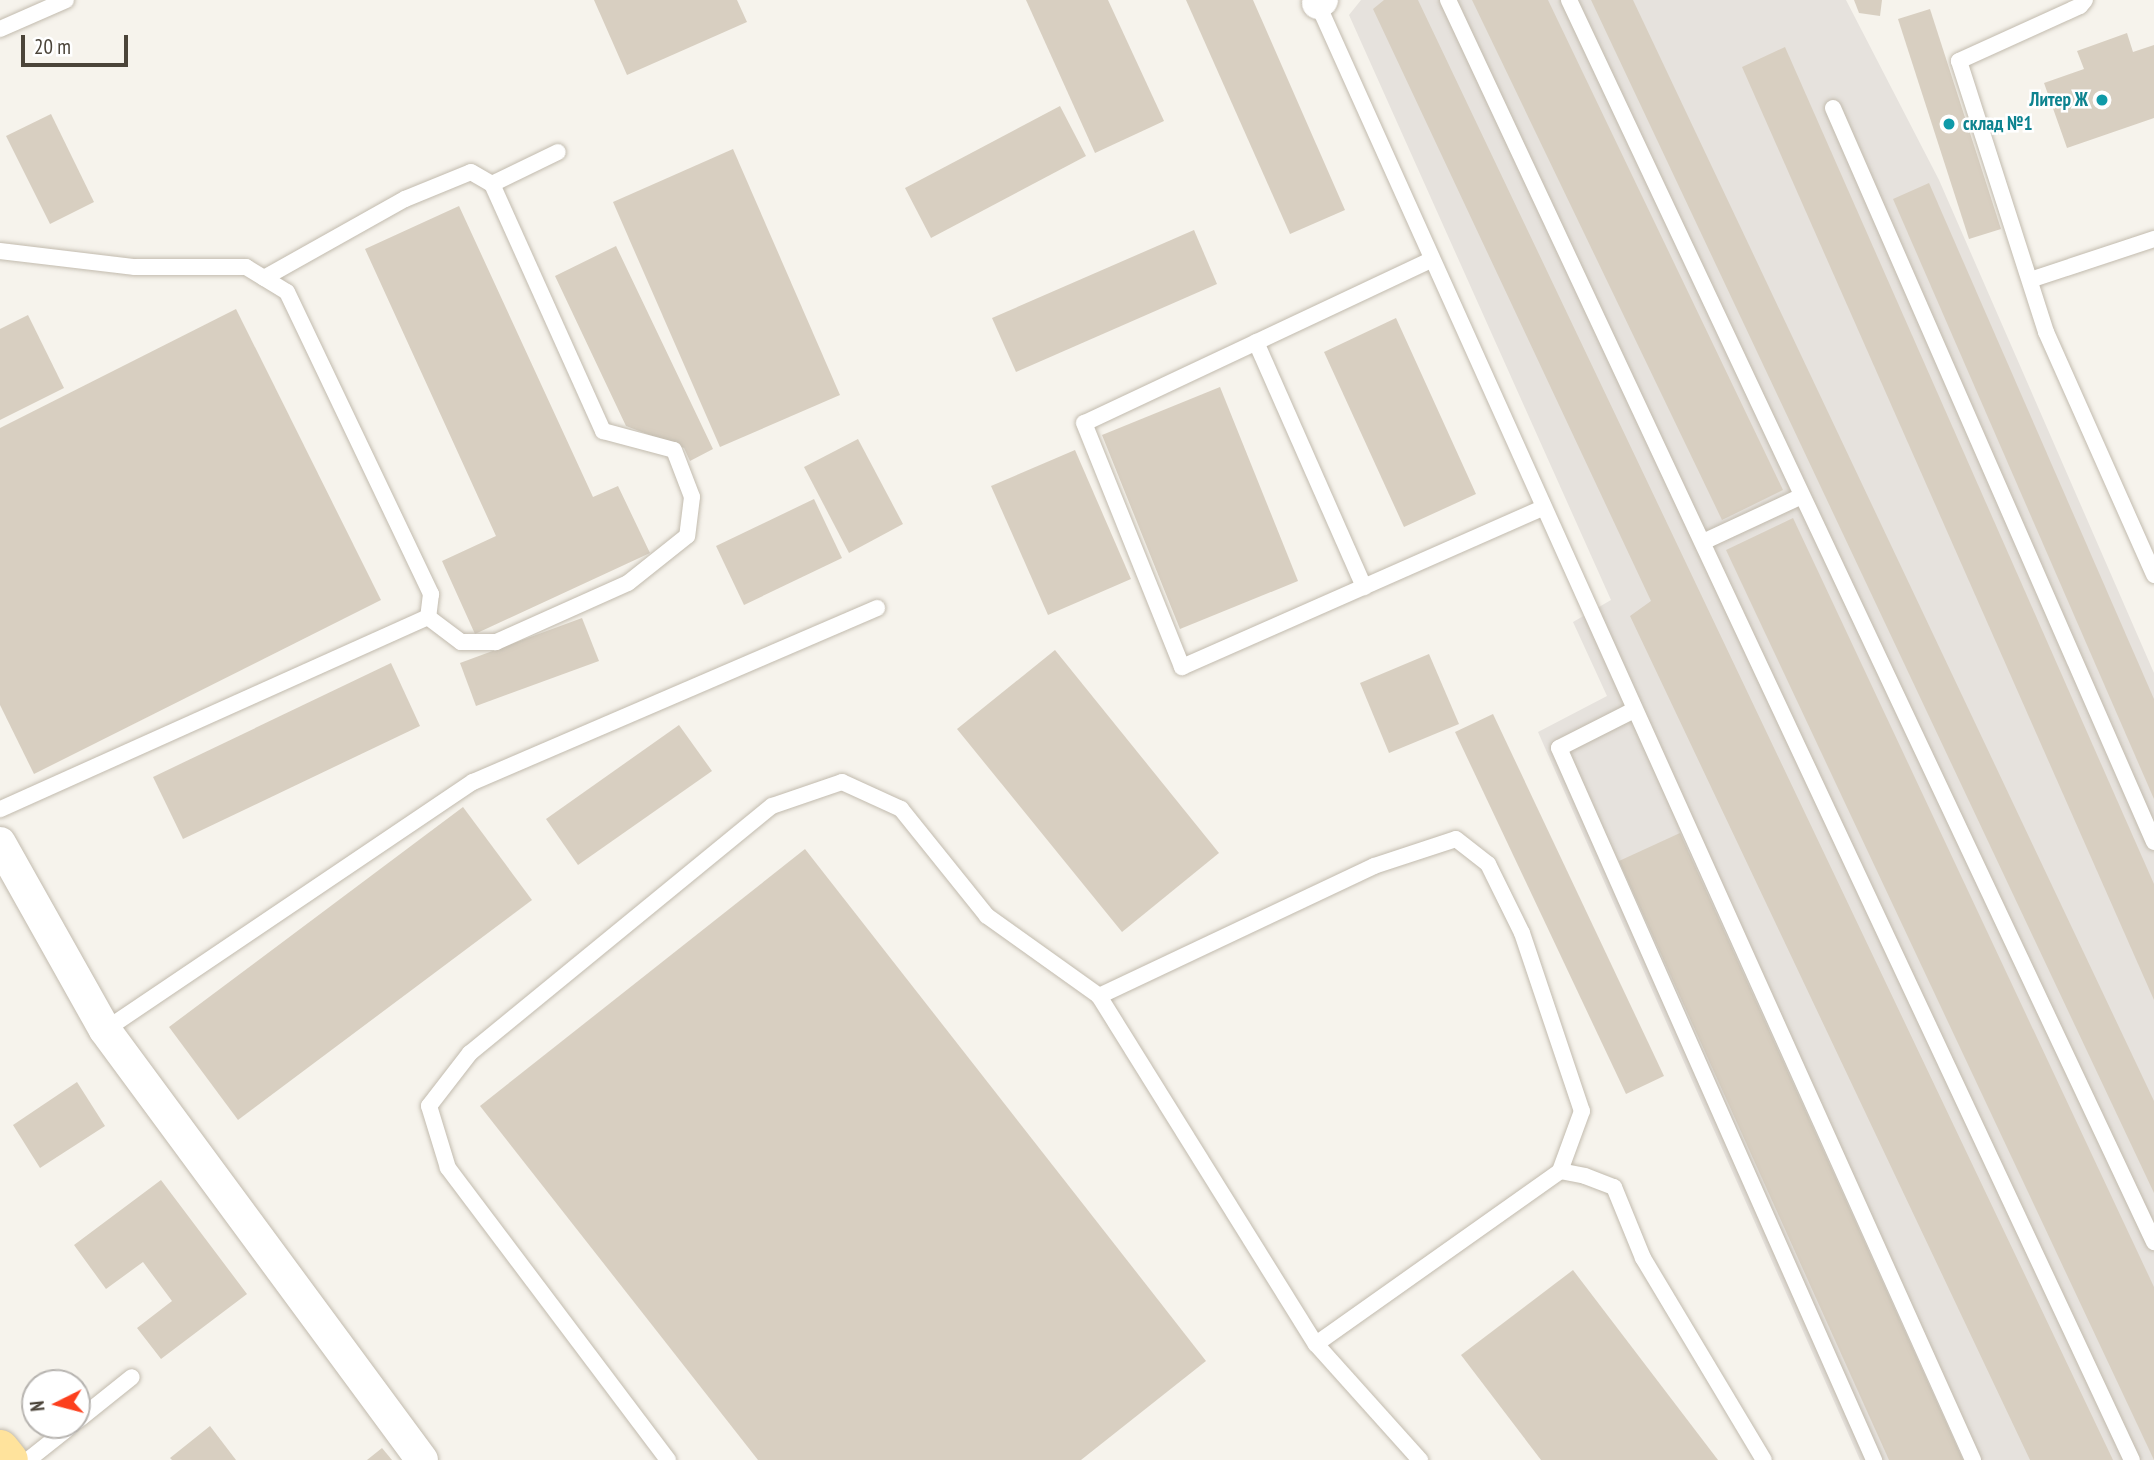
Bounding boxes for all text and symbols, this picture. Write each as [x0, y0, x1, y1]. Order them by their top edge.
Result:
scale bar [24, 21, 131, 65]
text: 20 m [34, 33, 71, 60]
place label: Литер Ж [2029, 89, 2088, 111]
marker: Литер Ж [2094, 92, 2110, 108]
place label: склад №1 [1963, 113, 2032, 135]
marker: склад №1 [1941, 116, 1957, 132]
north arrow [21, 1369, 91, 1439]
text: N [25, 1400, 50, 1412]

